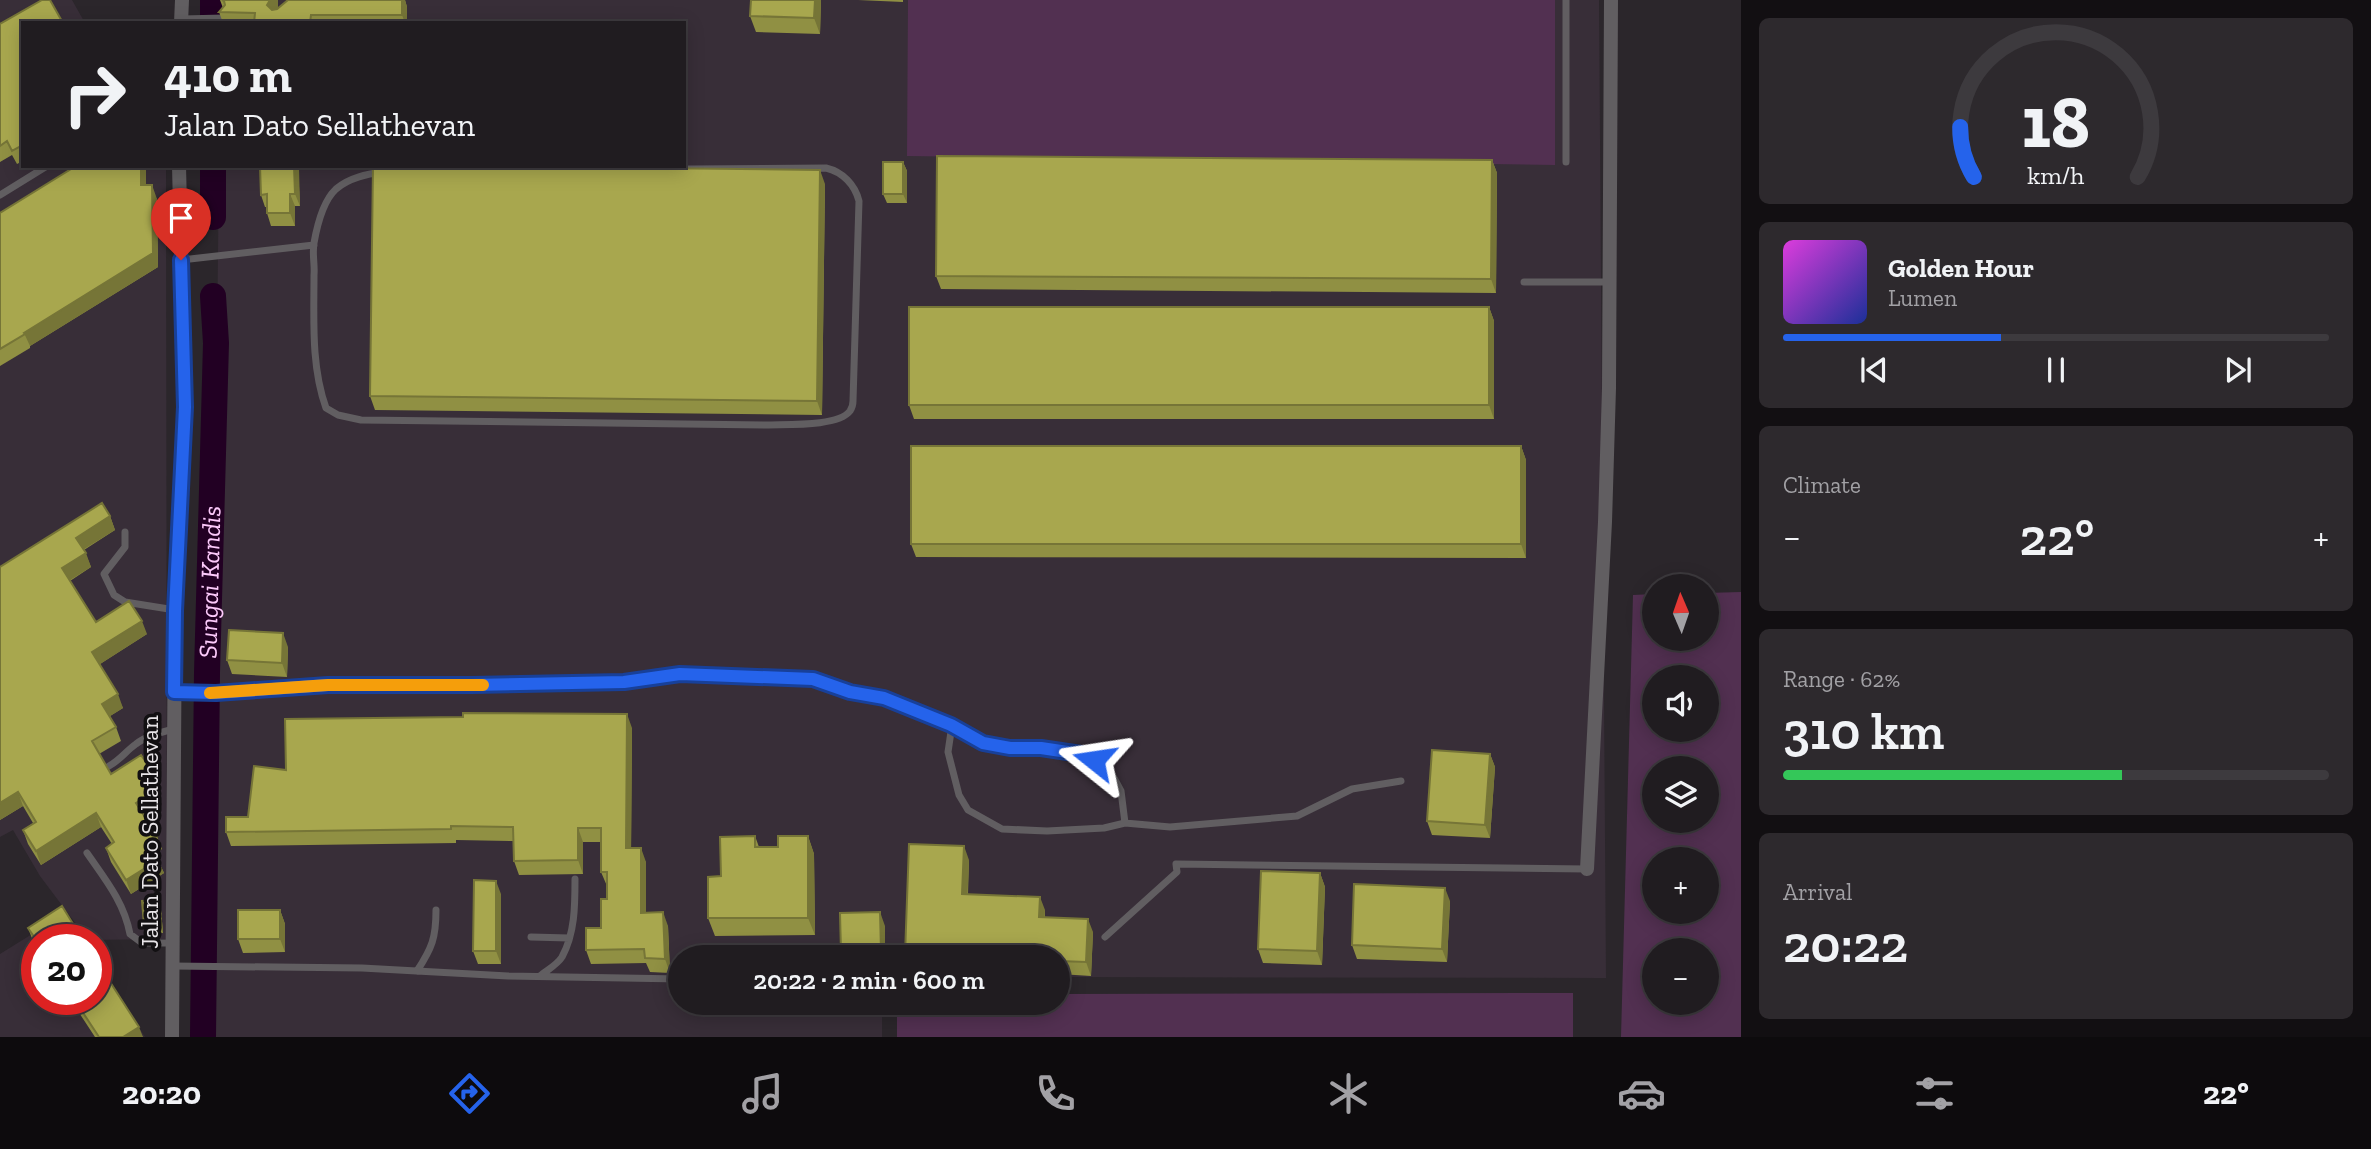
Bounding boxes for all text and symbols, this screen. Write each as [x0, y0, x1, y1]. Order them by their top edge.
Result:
text: 410 m [164, 46, 292, 105]
icon: right [49, 49, 140, 140]
text: 18 [2022, 78, 2090, 166]
text: Jalan Dato Sellathevan [164, 106, 475, 144]
text: km/h [2027, 160, 2085, 190]
pin [151, 188, 211, 260]
icon: arrive [162, 199, 200, 237]
text: Golden Hour [1888, 252, 2034, 284]
text: Lumen [1888, 284, 1957, 312]
icon: previous [1855, 351, 1893, 389]
icon: pause [2037, 351, 2075, 389]
icon: next [2219, 351, 2257, 389]
text: Climate [1783, 471, 1861, 499]
water label: Sungai Kandis [191, 505, 228, 659]
text: 22° [2020, 506, 2094, 568]
text: − [1783, 514, 1801, 560]
text: + [2313, 514, 2329, 560]
north arrow [1642, 574, 1718, 651]
map controls [1642, 574, 1719, 1015]
button: sound [1642, 665, 1719, 742]
text: Range · 62% [1783, 665, 1900, 693]
text: 310 km [1783, 700, 1944, 762]
street label: Jalan Dato Sellathevan [135, 715, 164, 949]
position arrow [1057, 723, 1131, 797]
button: layers [1642, 756, 1719, 833]
button: + [1642, 847, 1719, 924]
text: Arrival [1783, 878, 1852, 906]
text: 20:22 [1783, 913, 1908, 975]
speed limit sign: 20 [21, 924, 112, 1015]
button: − [1642, 938, 1719, 1015]
text: 20:22 · 2 min · 600 m [753, 964, 985, 996]
icon: directions [445, 1069, 494, 1118]
icon: music [738, 1069, 787, 1118]
icon: phone [1031, 1069, 1080, 1118]
icon: climate [1324, 1069, 1373, 1118]
icon: car [1617, 1069, 1666, 1118]
icon: filters [1910, 1069, 1959, 1118]
text: 20:20 [122, 1074, 201, 1112]
text: 22° [2203, 1074, 2249, 1112]

